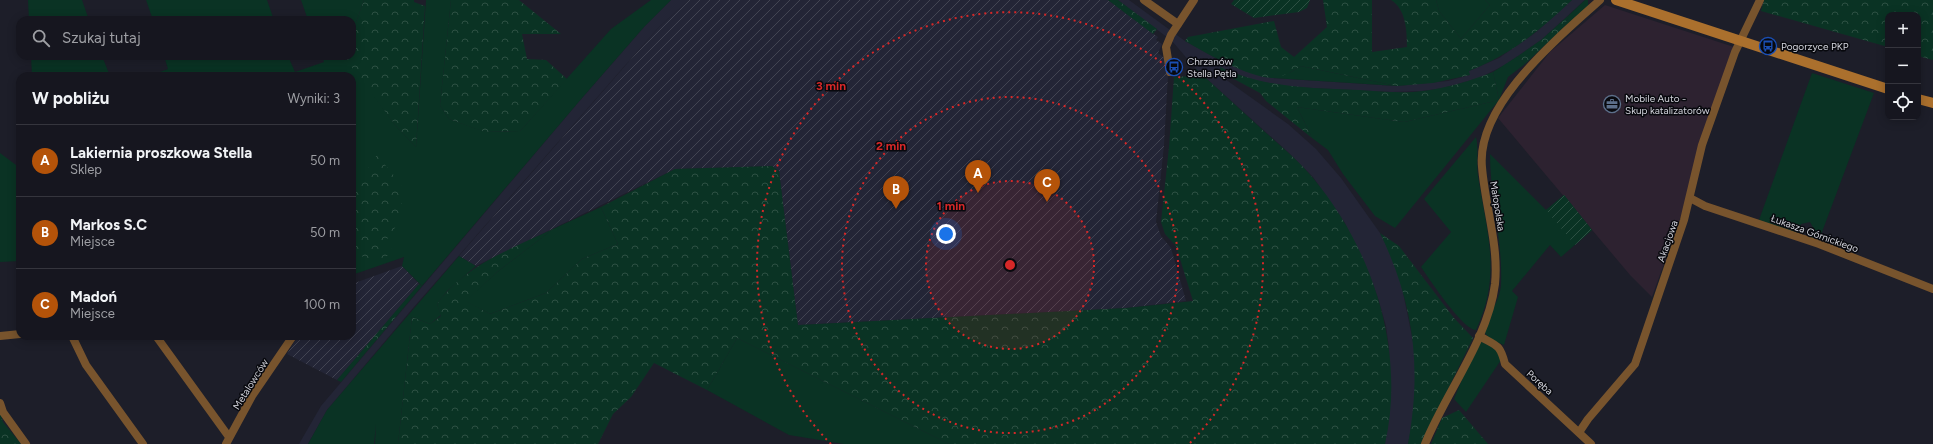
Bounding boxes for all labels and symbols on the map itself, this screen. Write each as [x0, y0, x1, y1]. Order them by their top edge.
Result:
bus stop icon: Pogorzyce PKP [1758, 36, 1778, 56]
place label: Pogorzyce PKP [1781, 40, 1849, 53]
place label: Chrzanów Stella Pętla [1187, 55, 1237, 80]
bus stop icon: Chrzanów Stella Pętla [1164, 57, 1184, 77]
text: 3 min [816, 79, 846, 93]
place label: Mobile Auto - Skup katalizatorów [1625, 92, 1710, 117]
office icon: Mobile Auto - Skup katalizatorów [1602, 94, 1622, 114]
text: 2 min [876, 139, 906, 153]
pin: A [965, 160, 991, 193]
pin: C [1034, 169, 1060, 202]
pin: B [883, 176, 909, 209]
street label: Małopolska [1487, 180, 1508, 232]
text: 1 min [937, 199, 965, 213]
street label: Łukasza Górnickiego [1769, 212, 1861, 255]
street label: Akacjowa [1654, 219, 1681, 264]
your location [936, 224, 956, 244]
centre of rings [1003, 258, 1017, 272]
street label: Metalowców [230, 356, 271, 412]
street label: Poręba [1524, 367, 1556, 398]

